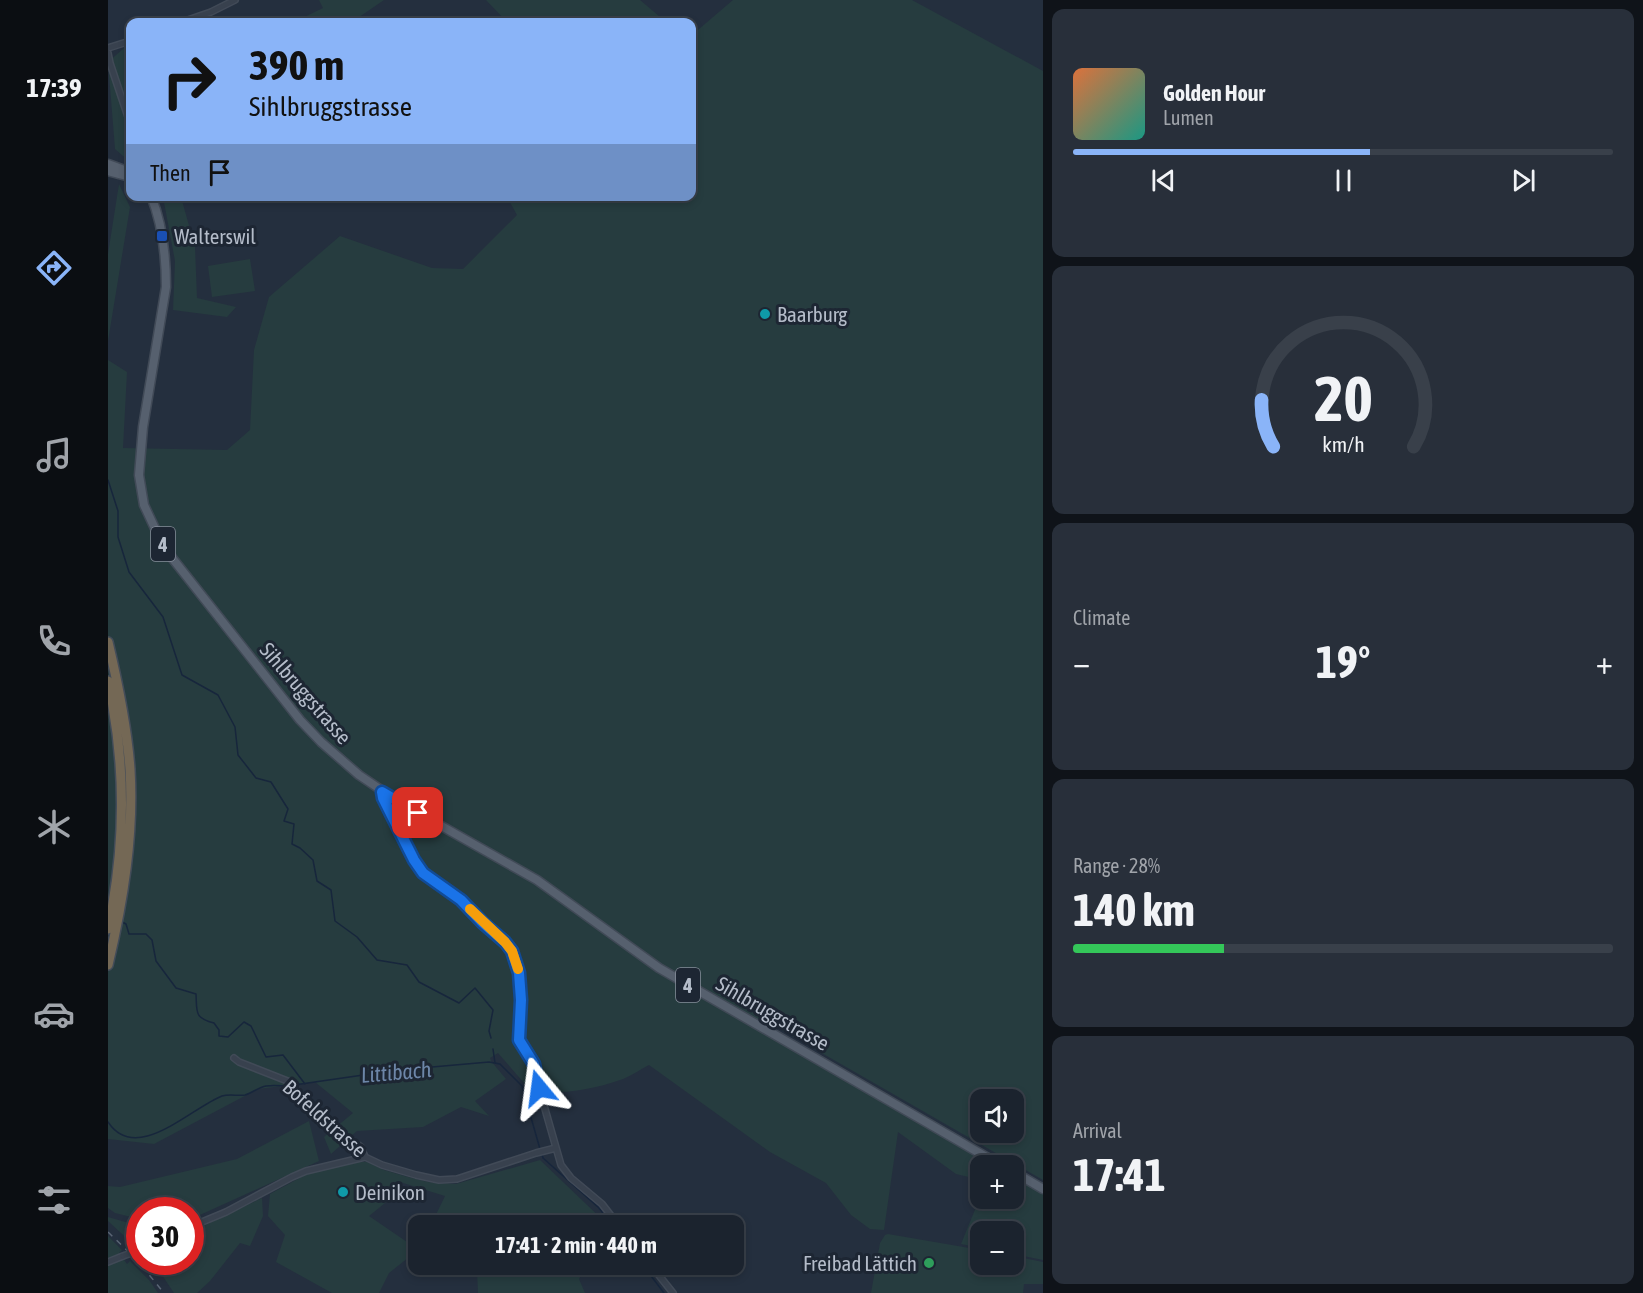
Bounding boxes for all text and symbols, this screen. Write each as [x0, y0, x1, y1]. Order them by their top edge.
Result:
text: 390 m [249, 41, 344, 89]
icon: right [150, 42, 228, 120]
text: 17:39 [26, 72, 82, 103]
text: Golden Hour [1163, 80, 1265, 106]
text: Sihlbruggstrasse [249, 91, 412, 122]
text: Lumen [1163, 106, 1214, 129]
icon: arrive [203, 156, 236, 189]
text: Then [150, 160, 191, 186]
icon: previous [1147, 164, 1180, 197]
icon: pause [1327, 164, 1360, 197]
icon: next [1507, 164, 1540, 197]
place label: Walterswil [174, 224, 256, 248]
marker: Walterswil [155, 229, 169, 243]
icon: directions [33, 247, 75, 289]
place label: Baarburg [777, 302, 847, 326]
marker: Baarburg [758, 307, 772, 321]
text: 20 [1314, 363, 1372, 434]
text: km/h [1322, 432, 1364, 457]
icon: music [33, 434, 75, 476]
road number: 4 [151, 527, 175, 561]
text: Climate [1073, 606, 1130, 629]
icon: phone [33, 620, 75, 662]
text: 19° [1316, 636, 1370, 688]
street label: Sihlbruggstrasse [255, 637, 357, 749]
text: − [1073, 643, 1090, 681]
text: + [1596, 643, 1613, 681]
pin [392, 787, 443, 838]
icon: arrive [401, 796, 434, 829]
icon: climate [33, 806, 75, 848]
text: Range · 28% [1073, 854, 1160, 877]
text: 140 km [1073, 884, 1195, 936]
road number: 4 [676, 968, 700, 1002]
street label: Sihlbruggstrasse [712, 971, 834, 1055]
icon: car [33, 993, 75, 1035]
water label: Littibach [360, 1056, 433, 1088]
position arrow [507, 1056, 571, 1120]
street label: Bofeldstrasse [278, 1074, 372, 1162]
map controls [970, 1089, 1024, 1275]
button: sound [970, 1089, 1024, 1143]
text: Arrival [1073, 1119, 1122, 1142]
text: 17:41 [1073, 1149, 1166, 1201]
button: + [970, 1155, 1024, 1209]
icon: filters [33, 1179, 75, 1221]
place label: Deinikon [355, 1180, 425, 1204]
marker: Deinikon [336, 1185, 350, 1199]
speed limit sign: 30 [126, 1197, 204, 1275]
button: − [970, 1221, 1024, 1275]
text: 17:41 · 2 min · 440 m [495, 1232, 657, 1258]
place label: Freibad Lättich [803, 1251, 917, 1275]
marker: Freibad Lättich [922, 1256, 936, 1270]

